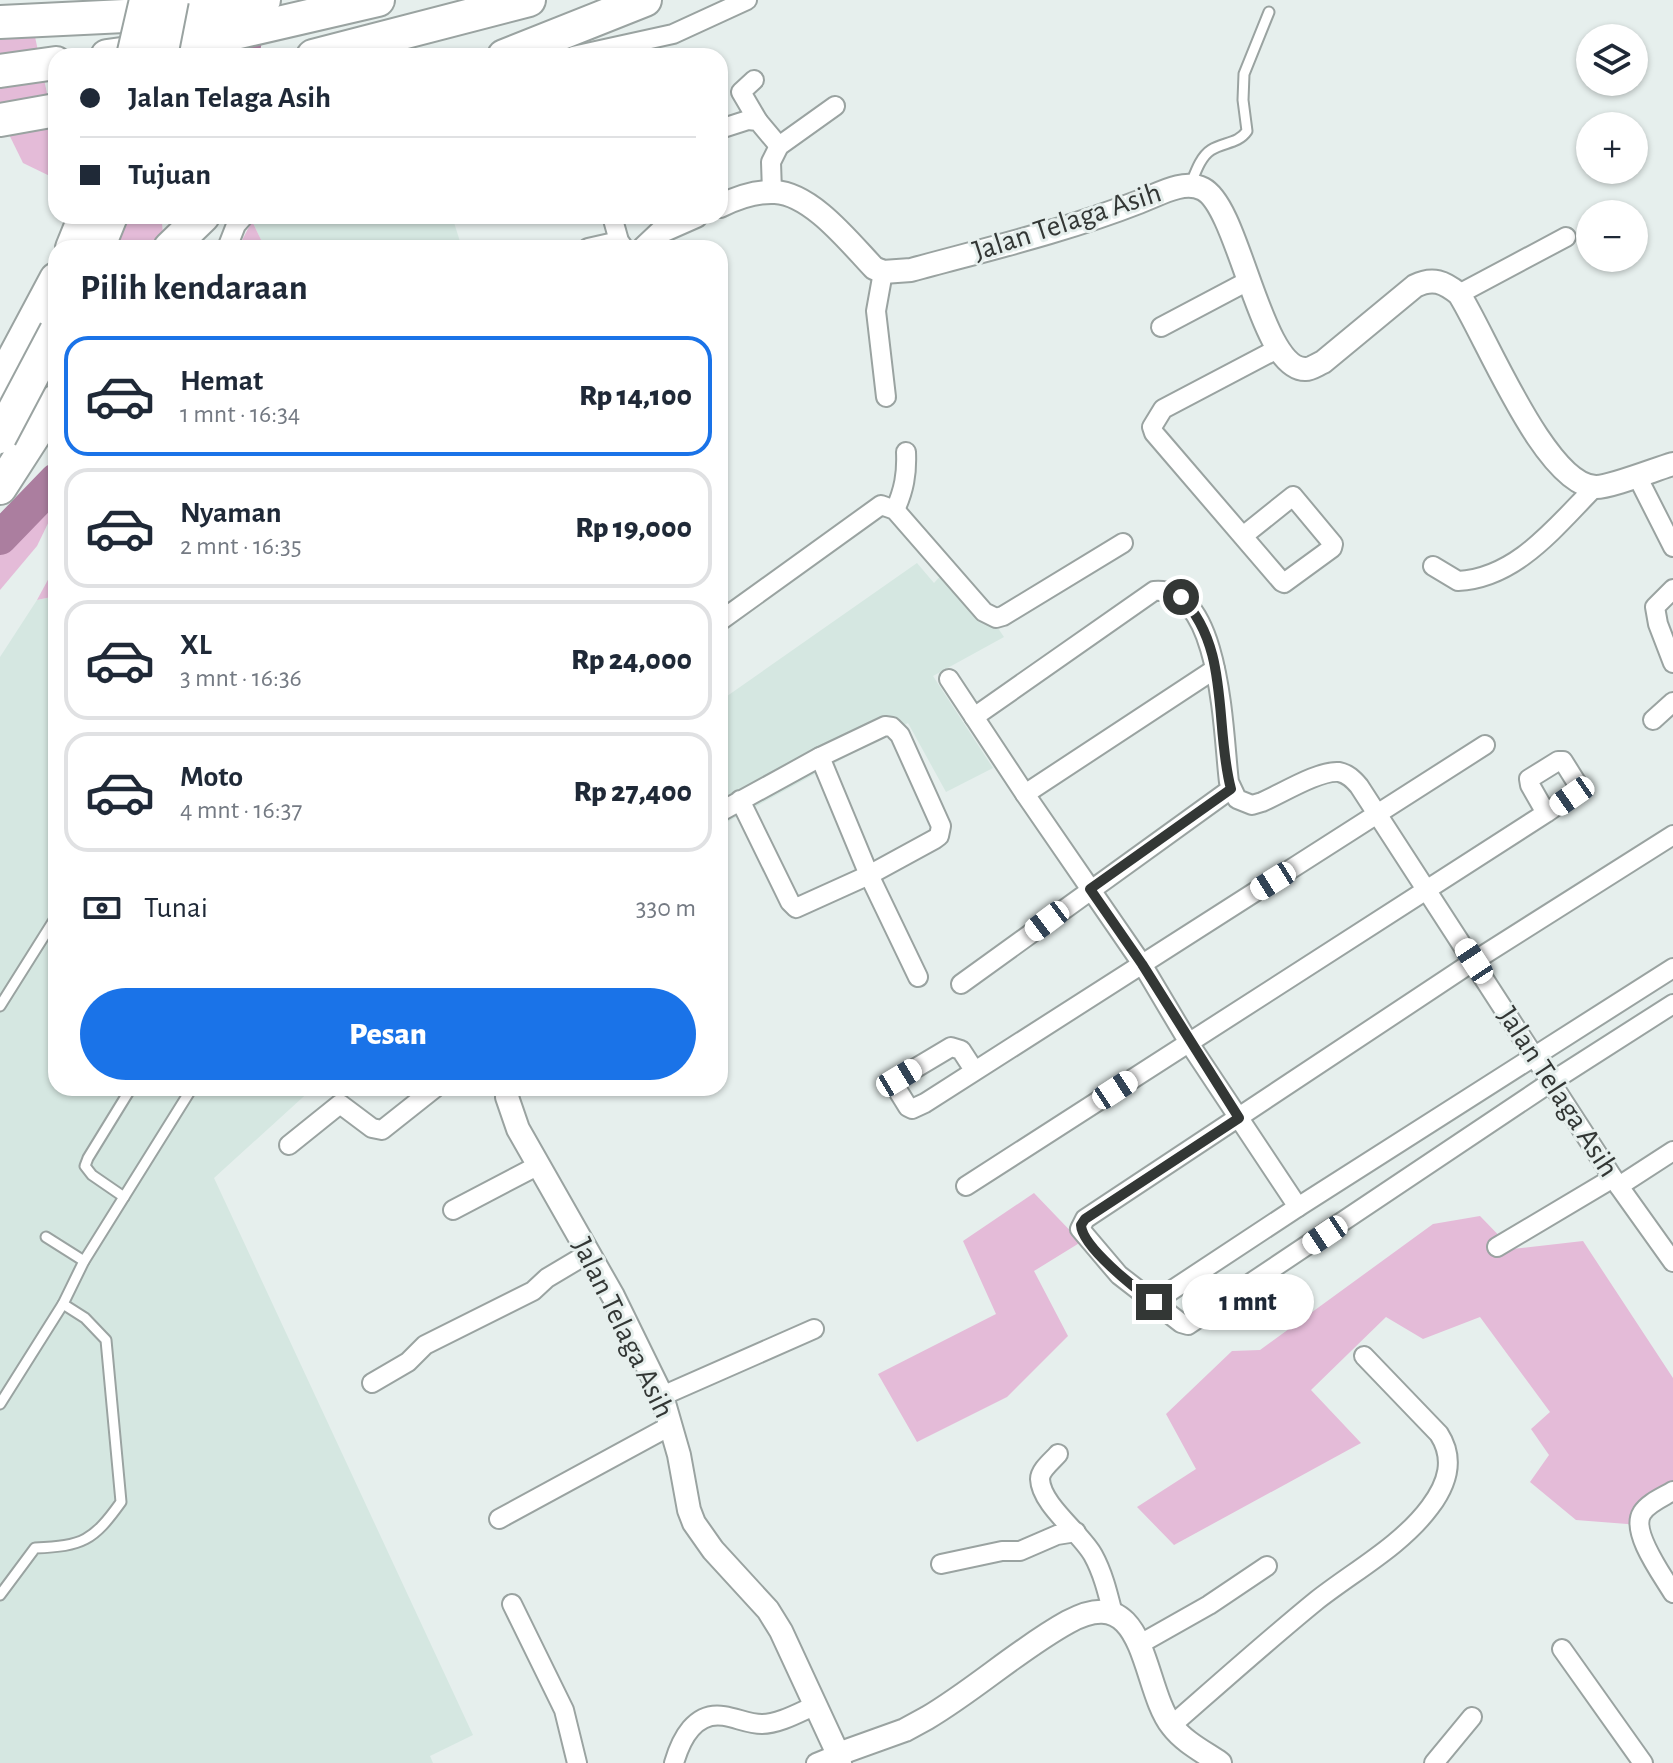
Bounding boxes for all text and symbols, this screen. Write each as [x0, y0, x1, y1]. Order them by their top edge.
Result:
map controls [1576, 24, 1648, 272]
button: layers [1576, 24, 1648, 96]
text: Jalan Telaga Asih [128, 83, 331, 113]
button: + [1576, 112, 1648, 184]
text: Tujuan [128, 160, 211, 190]
street label: Jalan Telaga Asih [969, 177, 1165, 267]
button: − [1576, 200, 1648, 272]
text: Pilih kendaraan [80, 270, 308, 306]
icon: car [84, 360, 156, 432]
text: Hemat [180, 366, 263, 396]
text: Rp 14,100 [579, 381, 692, 411]
text: 1 mnt · 16:34 [180, 401, 300, 427]
icon: car [84, 492, 156, 564]
text: Nyaman [180, 498, 282, 528]
text: Rp 19,000 [575, 513, 692, 543]
text: 2 mnt · 16:35 [180, 533, 302, 559]
route start [1163, 579, 1199, 615]
icon: car [84, 624, 156, 696]
text: XL [180, 630, 212, 660]
text: Rp 24,000 [571, 645, 692, 675]
text: 3 mnt · 16:36 [180, 665, 302, 691]
icon: car [84, 756, 156, 828]
text: Moto [180, 762, 243, 792]
car [1545, 772, 1599, 820]
text: Rp 27,400 [573, 777, 692, 807]
text: 4 mnt · 16:37 [180, 797, 302, 823]
car [1246, 858, 1300, 904]
icon: cash [80, 886, 124, 930]
text: Tunai [144, 893, 208, 923]
text: 330 m [636, 895, 696, 921]
car [1021, 897, 1073, 945]
car [1451, 934, 1497, 988]
button: Pesan [80, 988, 696, 1080]
street label: Jalan Telaga Asih [1492, 1002, 1624, 1182]
car [872, 1055, 926, 1101]
car [1088, 1067, 1142, 1113]
car [1298, 1212, 1352, 1258]
street label: Jalan Telaga Asih [567, 1233, 679, 1423]
callout: 1 mnt [1182, 1274, 1314, 1330]
route end [1136, 1284, 1172, 1320]
text: 1 mnt [1219, 1289, 1277, 1315]

